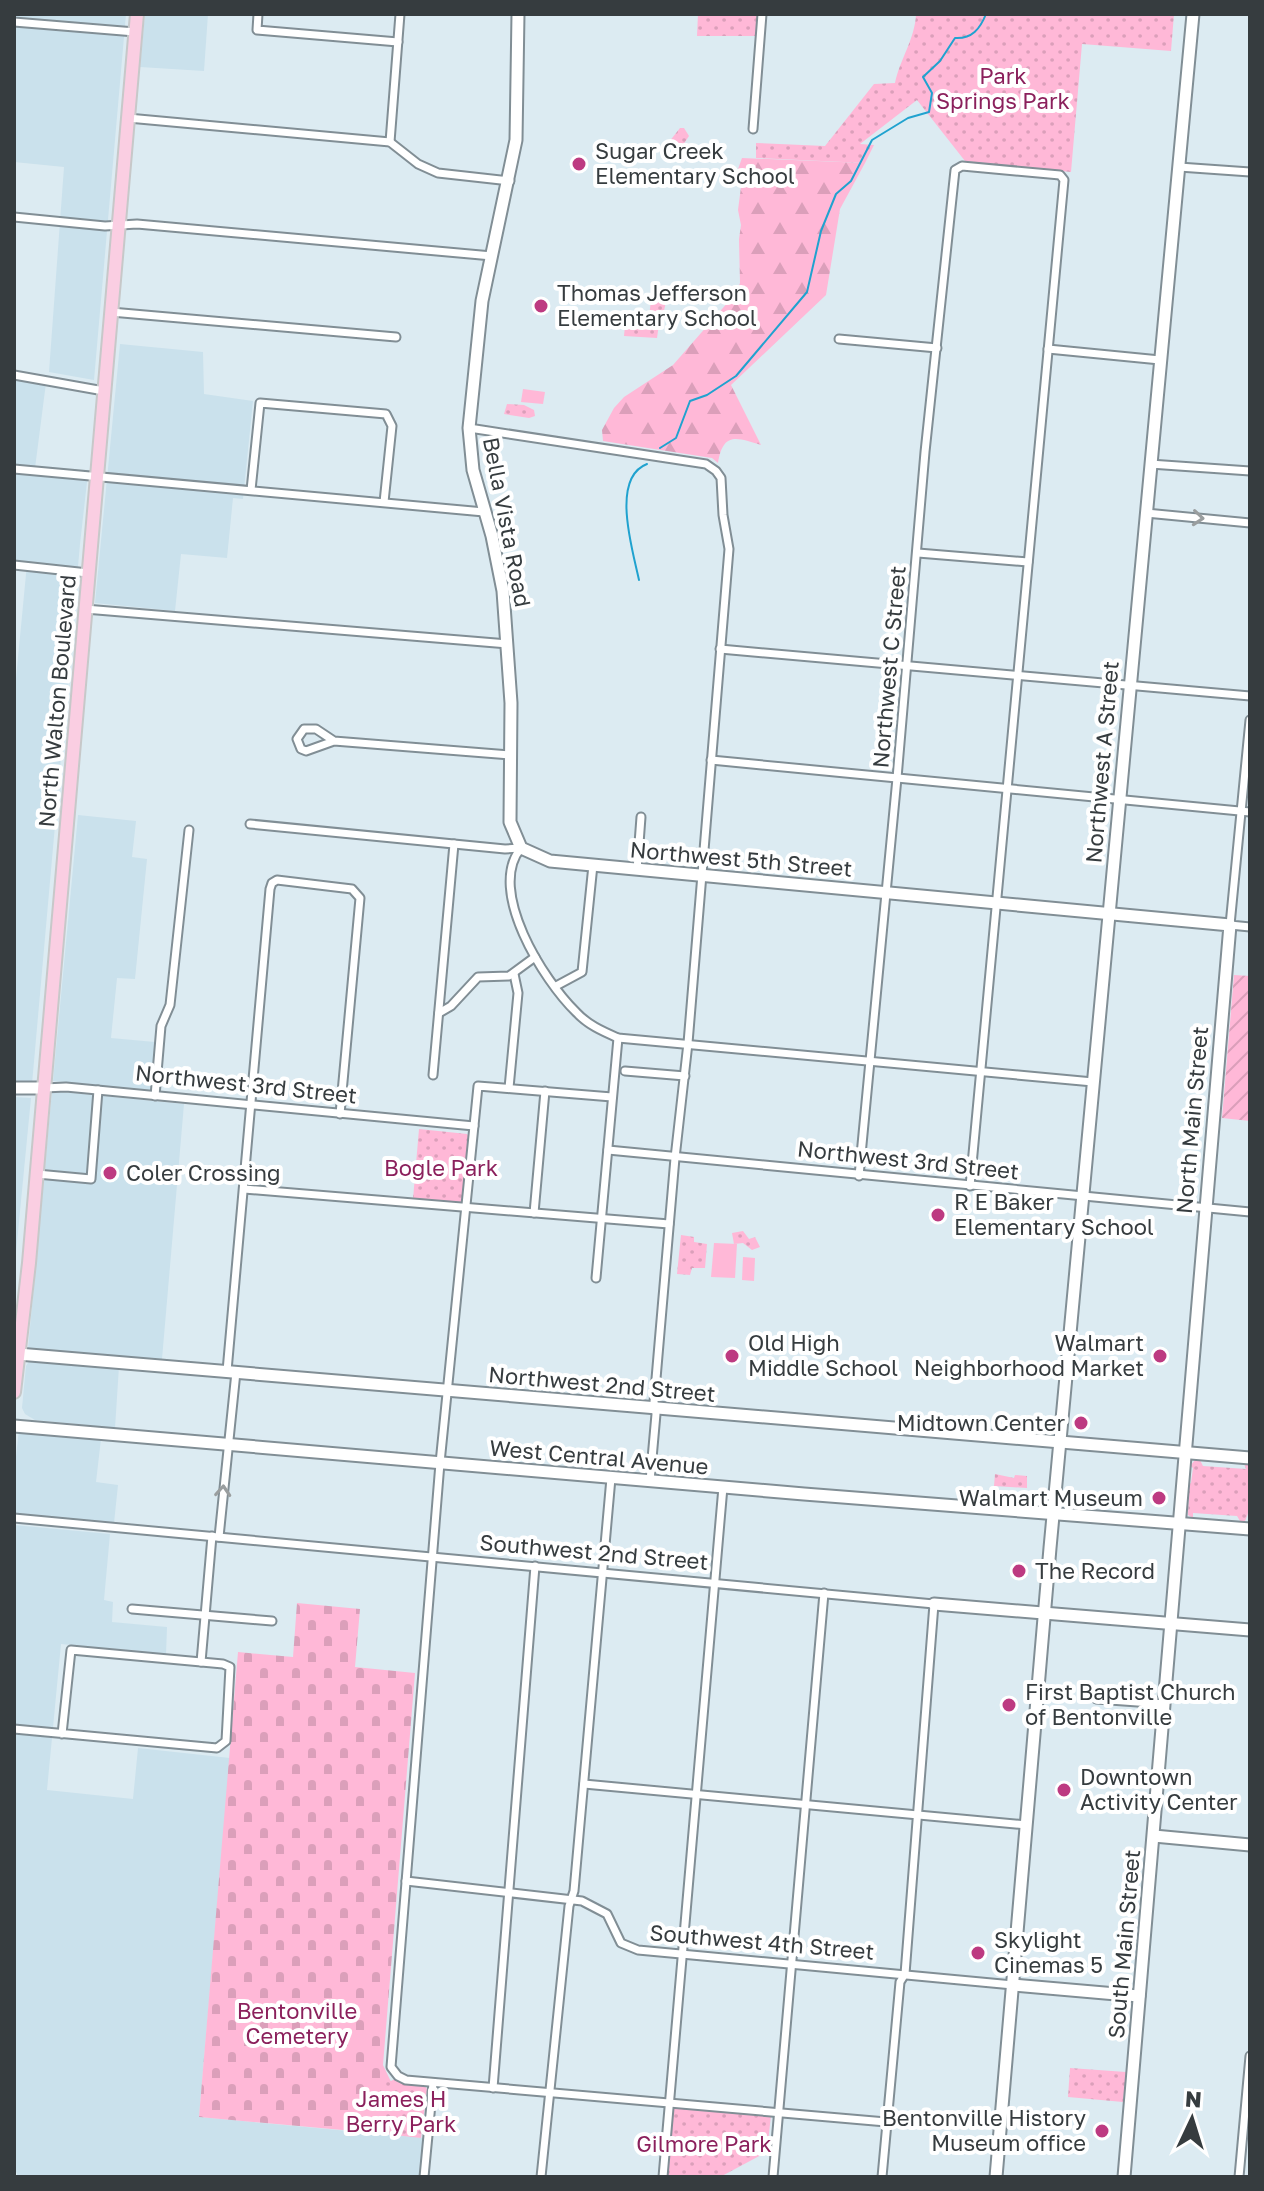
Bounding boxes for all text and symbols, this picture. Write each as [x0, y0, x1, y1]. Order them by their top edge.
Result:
park label: Park Springs Park [936, 62, 1070, 114]
place label: Sugar Creek Elementary School [595, 137, 795, 189]
marker: Sugar Creek Elementary School [570, 155, 588, 173]
place label: Thomas Jefferson Elementary School [557, 279, 757, 331]
marker: Thomas Jefferson Elementary School [532, 297, 550, 315]
street label: Bella Vista Road [478, 435, 537, 609]
one-way arrow [1192, 509, 1205, 526]
street label: Northwest C Street [866, 565, 911, 769]
street label: North Walton Boulevard [32, 574, 81, 828]
street label: Northwest A Street [1079, 660, 1124, 864]
street label: Northwest 5th Street [629, 835, 853, 882]
street label: North Main Street [1170, 1025, 1213, 1215]
street label: Northwest 3rd Street [134, 1058, 358, 1109]
street label: Northwest 3rd Street [796, 1134, 1020, 1185]
park label: Bogle Park [384, 1154, 498, 1181]
place label: Coler Crossing [126, 1159, 281, 1186]
marker: Coler Crossing [101, 1164, 119, 1182]
place label: R E Baker Elementary School [954, 1188, 1154, 1240]
marker: R E Baker Elementary School [929, 1206, 947, 1224]
place label: Old High Middle School [748, 1329, 898, 1381]
place label: Walmart Neighborhood Market [914, 1329, 1144, 1381]
marker: Old High Middle School [723, 1347, 741, 1365]
marker: Walmart Neighborhood Market [1151, 1347, 1169, 1365]
street label: Northwest 2nd Street [487, 1360, 717, 1407]
place label: Midtown Center [897, 1409, 1065, 1436]
marker: Midtown Center [1072, 1414, 1090, 1432]
street label: West Central Avenue [488, 1433, 710, 1480]
one-way arrow [214, 1484, 231, 1497]
place label: Walmart Museum [959, 1484, 1143, 1511]
marker: Walmart Museum [1150, 1489, 1168, 1507]
street label: Southwest 2nd Street [479, 1528, 710, 1575]
place label: The Record [1035, 1557, 1155, 1584]
marker: The Record [1010, 1562, 1028, 1580]
place label: First Baptist Church of Bentonville [1025, 1678, 1236, 1730]
marker: First Baptist Church of Bentonville [1000, 1696, 1018, 1714]
place label: Downtown Activity Center [1080, 1763, 1238, 1815]
marker: Downtown Activity Center [1055, 1781, 1073, 1799]
street label: South Main Street [1102, 1848, 1145, 2040]
street label: Southwest 4th Street [649, 1918, 875, 1965]
place label: Skylight Cinemas 5 [994, 1926, 1103, 1978]
marker: Skylight Cinemas 5 [969, 1944, 987, 1962]
park label: Bentonville Cemetery [237, 1997, 357, 2049]
north arrow [1152, 2079, 1232, 2159]
text: N [1184, 2084, 1203, 2113]
park label: James H Berry Park [346, 2085, 456, 2137]
place label: Bentonville History Museum office [882, 2104, 1086, 2156]
marker: Bentonville History Museum office [1093, 2122, 1111, 2140]
park label: Gilmore Park [636, 2130, 772, 2157]

